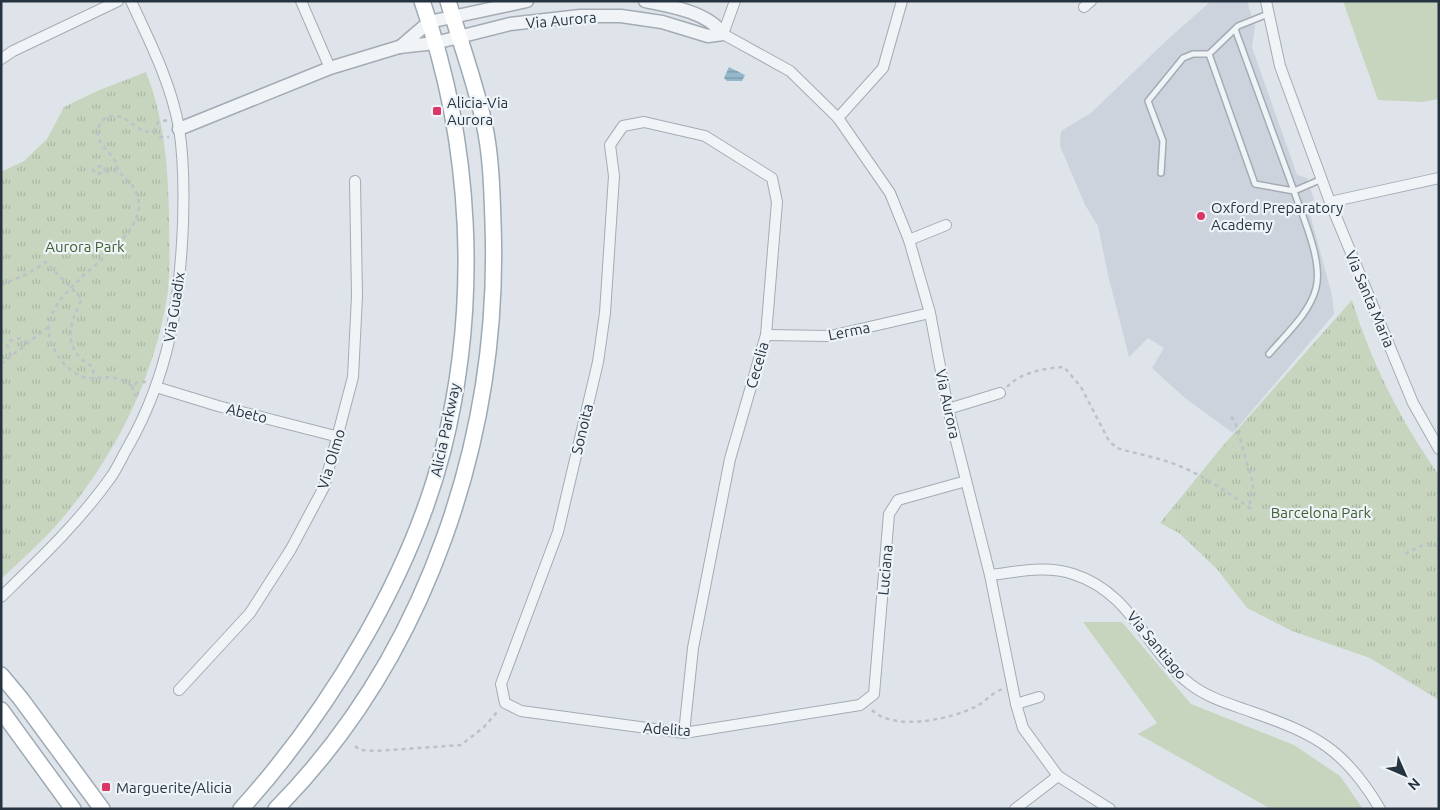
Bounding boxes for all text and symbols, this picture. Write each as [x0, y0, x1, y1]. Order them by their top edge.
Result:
street label: Via Aurora [525, 8, 597, 32]
place label: Alicia-Via Aurora [447, 94, 508, 128]
marker: Alicia-Via Aurora [431, 105, 443, 117]
place label: Oxford Preparatory Academy [1211, 199, 1343, 233]
marker: Oxford Preparatory Academy [1195, 210, 1207, 222]
park label: Aurora Park [45, 238, 125, 255]
street label: Via Santa Maria [1342, 248, 1398, 350]
street label: Via Guadix [160, 270, 188, 343]
street label: Lerma [827, 319, 871, 343]
street label: Cecelia [742, 340, 772, 390]
street label: Via Aurora [932, 368, 964, 440]
street label: Alicia Parkway [427, 382, 463, 478]
street label: Abeto [225, 400, 269, 426]
street label: Sonoita [568, 402, 596, 456]
street label: Via Olmo [314, 427, 348, 491]
park label: Barcelona Park [1271, 504, 1372, 521]
street label: Luciana [874, 544, 896, 596]
street label: Via Santiago [1124, 608, 1190, 682]
street label: Adelita [642, 719, 692, 739]
north arrow [1380, 750, 1430, 800]
text: N [1405, 775, 1424, 794]
place label: Marguerite/Alicia [116, 779, 232, 796]
marker: Marguerite/Alicia [100, 781, 112, 793]

